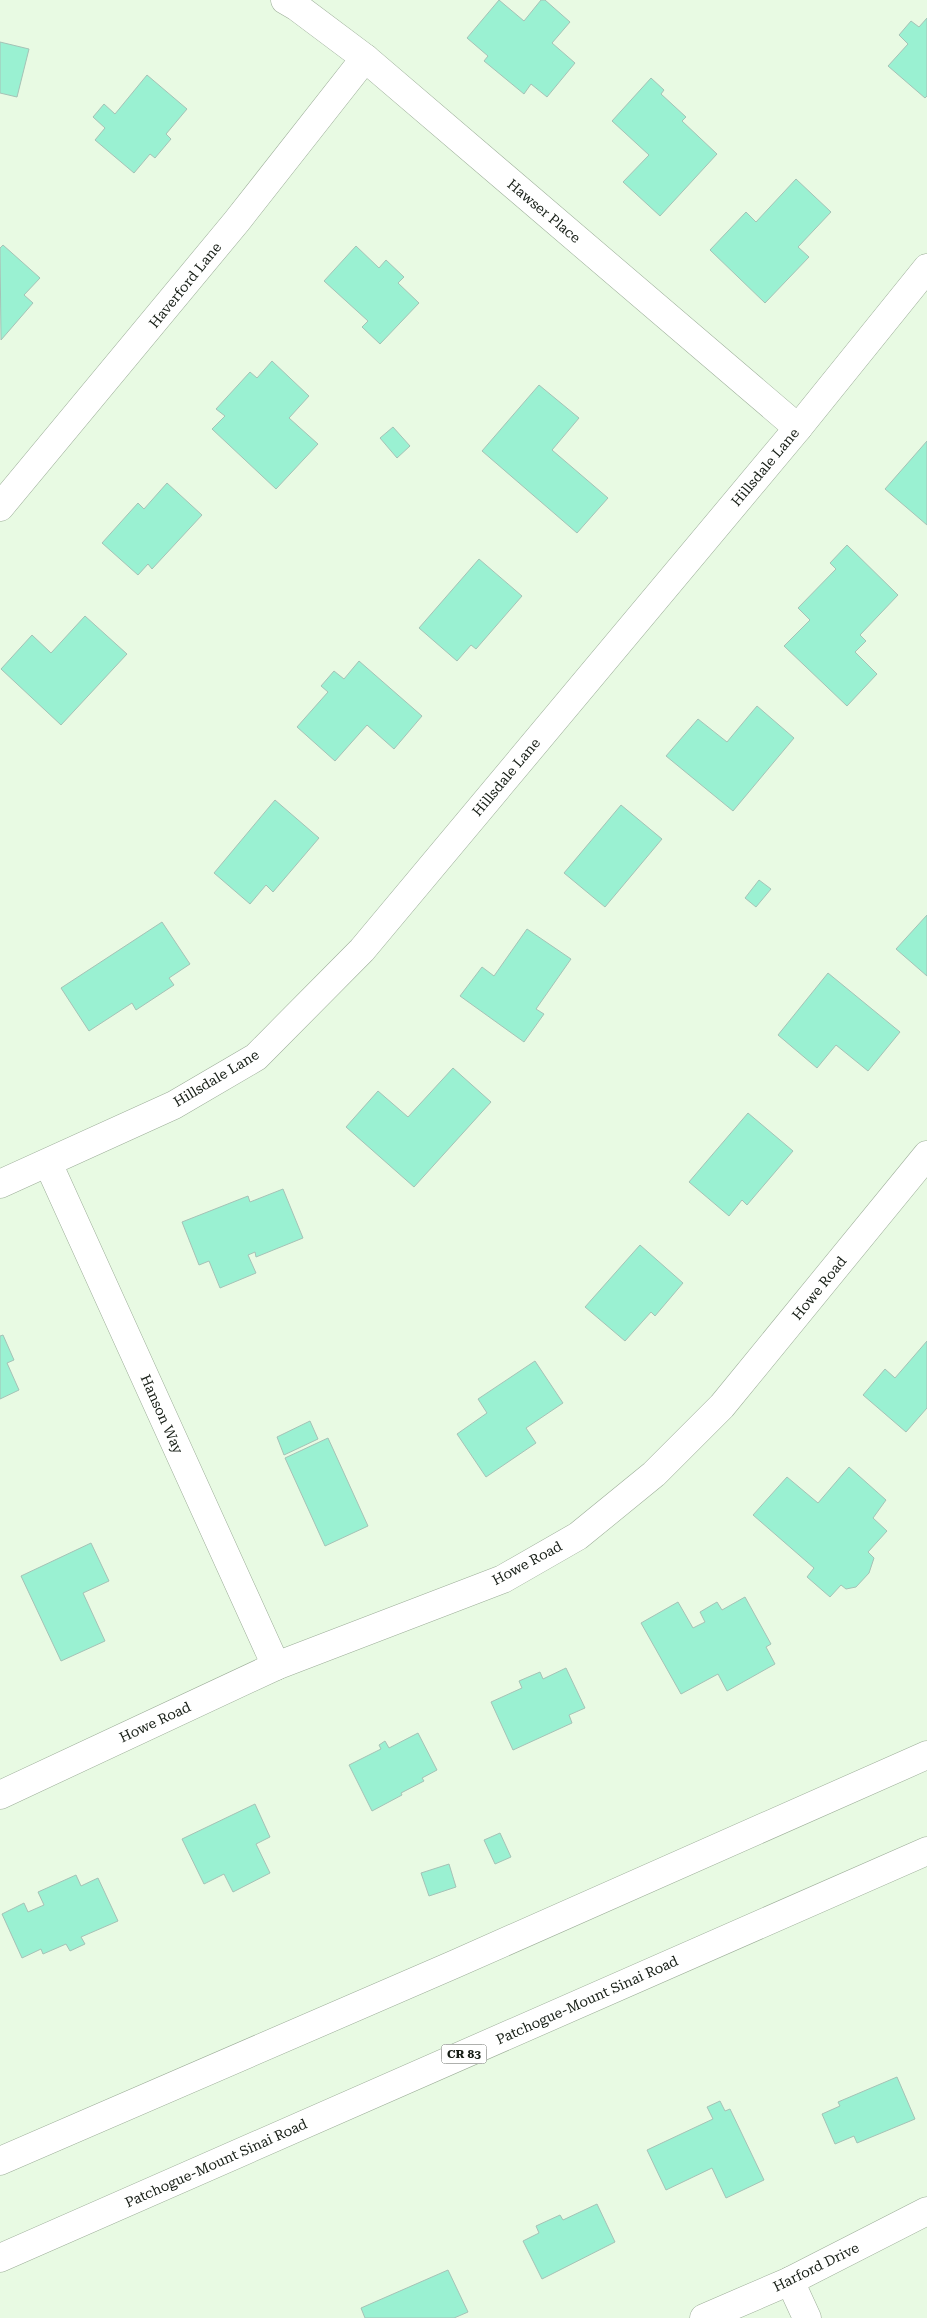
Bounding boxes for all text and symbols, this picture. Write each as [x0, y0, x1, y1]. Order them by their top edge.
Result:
street label: Hawser Place [504, 176, 584, 246]
street label: Haverford Lane [146, 239, 225, 331]
street label: Hillsdale Lane [728, 425, 802, 509]
street label: Hillsdale Lane [469, 735, 543, 819]
street label: Hillsdale Lane [170, 1046, 262, 1110]
street label: Howe Road [789, 1253, 849, 1323]
street label: Hanson Way [137, 1372, 187, 1457]
street label: Howe Road [489, 1538, 565, 1588]
street label: Howe Road [117, 1699, 193, 1745]
street label: Patchogue-Mount Sinai Road [493, 1952, 681, 2048]
road number: CR 83 [442, 2045, 486, 2064]
street label: Patchogue-Mount Sinai Road [122, 2115, 310, 2211]
street label: Harford Drive [770, 2239, 862, 2295]

